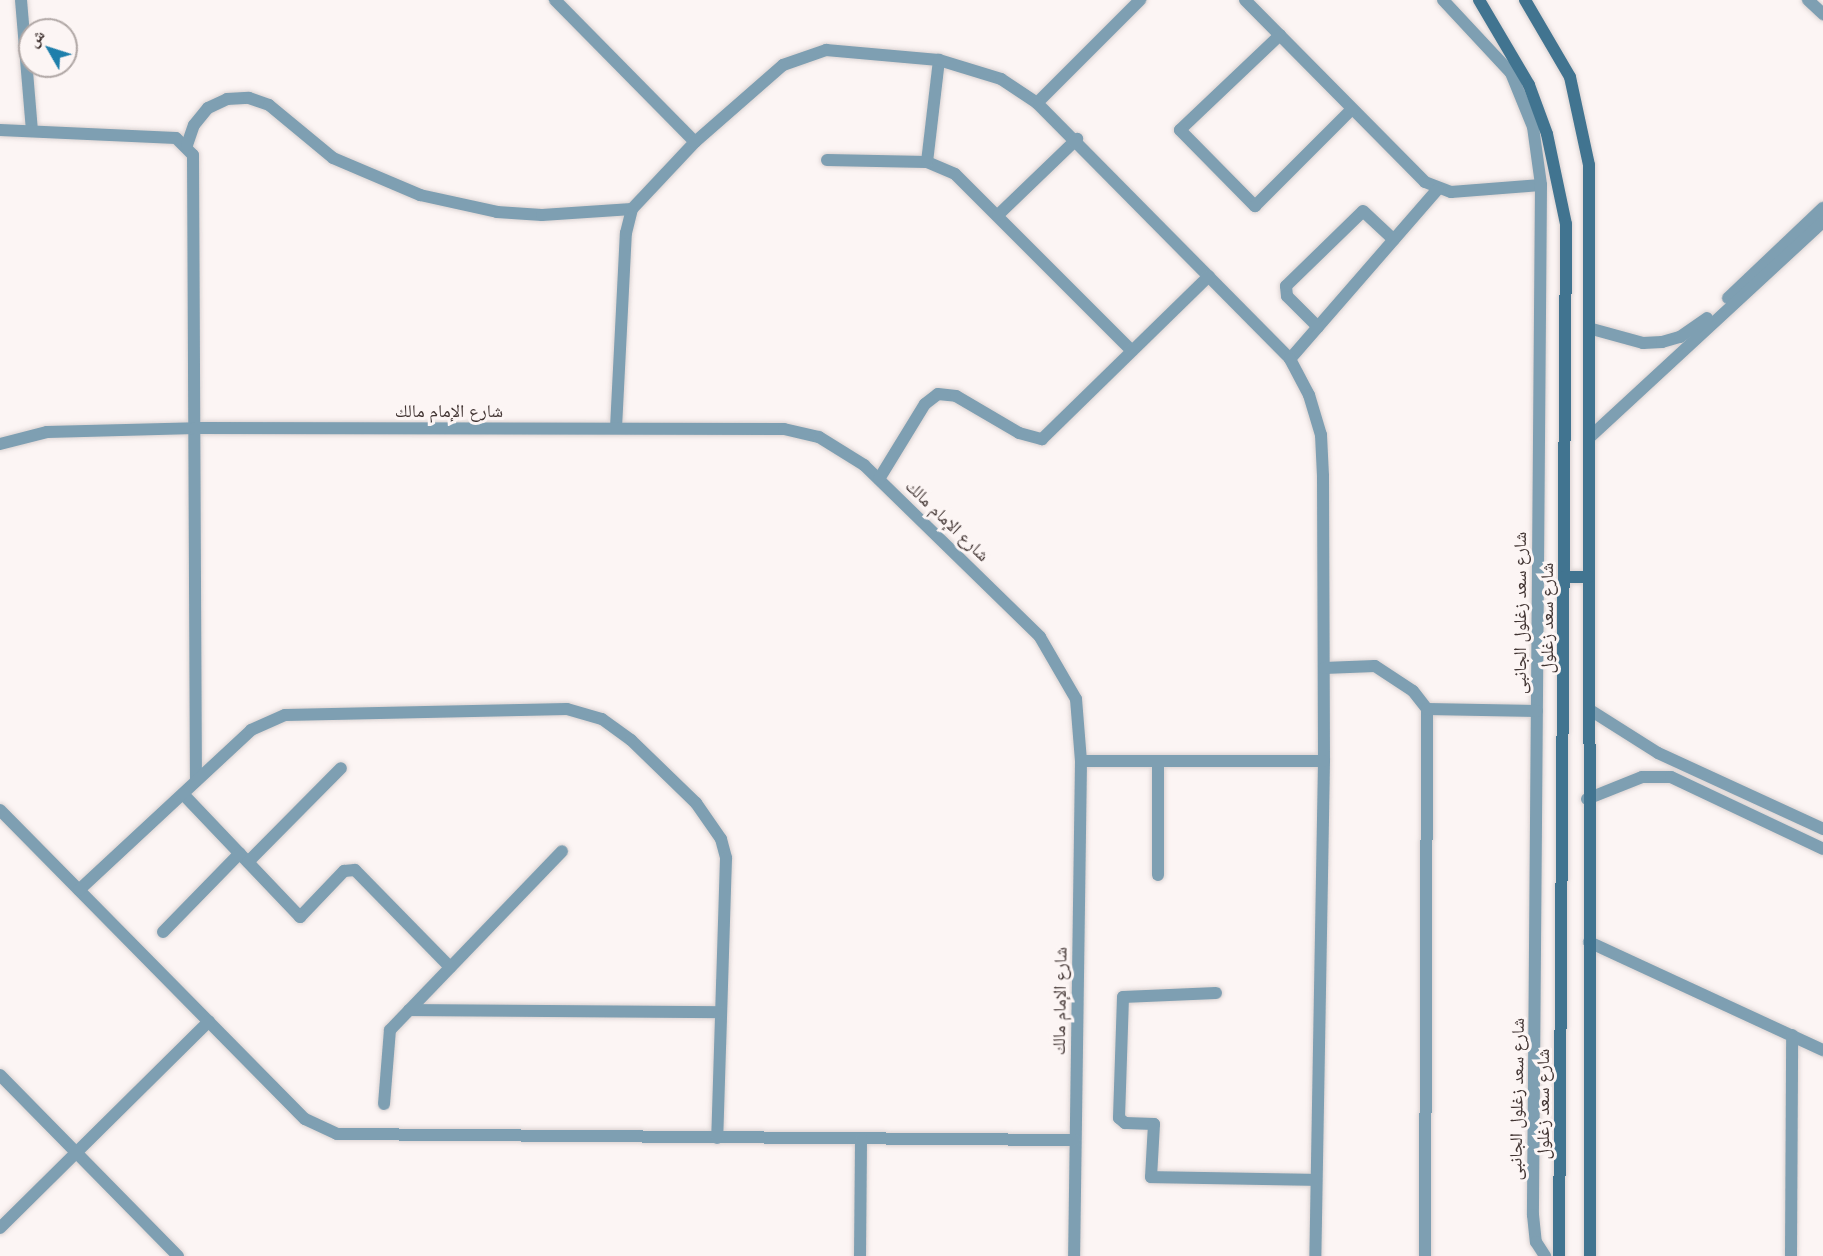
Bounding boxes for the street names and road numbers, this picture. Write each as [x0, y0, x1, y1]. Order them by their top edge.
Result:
street label: شارع الإمام مالك [395, 399, 503, 421]
street label: شارع الإمام مالك [901, 475, 995, 565]
street label: شارع سعد زغلول الجانبى [1508, 532, 1530, 694]
street label: شارع سعد زغلول [1535, 563, 1557, 673]
street label: شارع الإمام مالك [1047, 947, 1071, 1055]
street label: شارع سعد زغلول الجانبى [1504, 1017, 1528, 1181]
street label: شارع سعد زغلول [1531, 1049, 1553, 1159]

